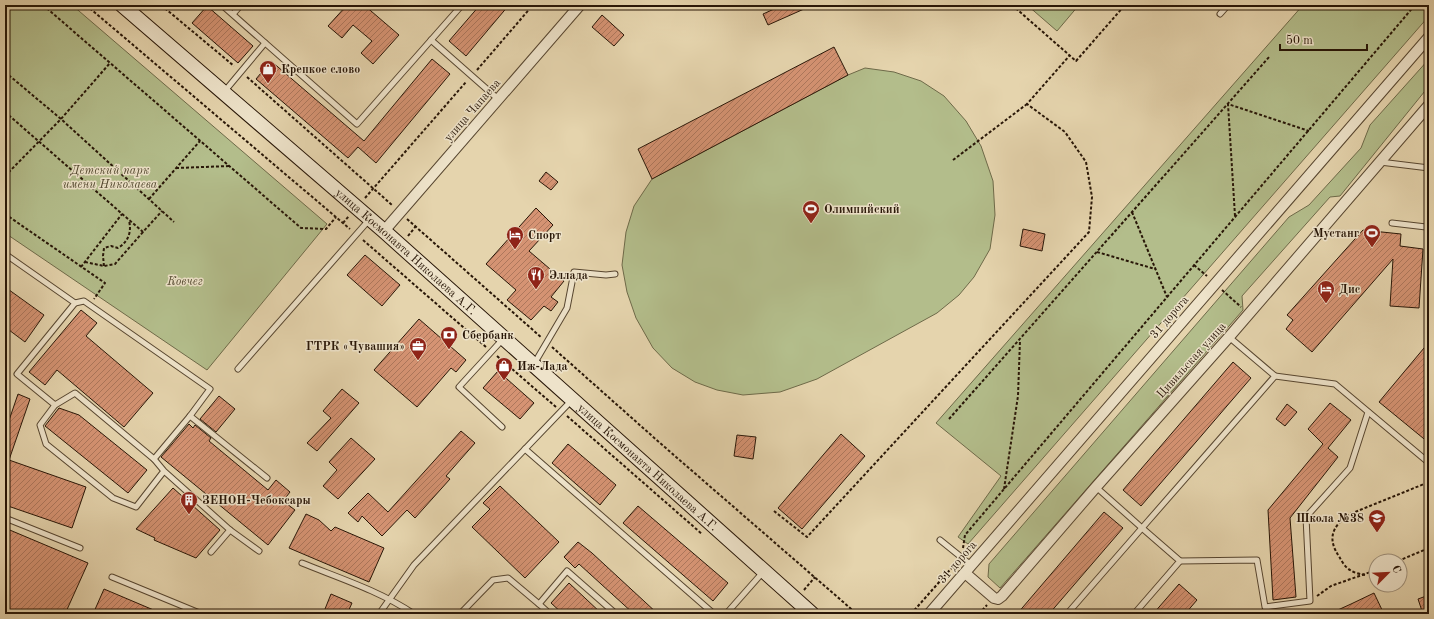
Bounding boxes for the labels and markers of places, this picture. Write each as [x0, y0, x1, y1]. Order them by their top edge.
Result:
shop icon: Крепкое слово [258, 59, 278, 84]
place label: Крепкое слово [281, 64, 360, 76]
sports icon: Олимпийский [801, 199, 821, 224]
place label: Олимпийский [824, 204, 900, 216]
sports icon: Мустанг [1362, 223, 1382, 248]
hotel icon: Спорт [505, 225, 525, 250]
place label: Мустанг [1313, 228, 1359, 240]
place label: Спорт [528, 230, 561, 242]
restaurant icon: Эллада [526, 265, 546, 290]
place label: Эллада [549, 270, 588, 282]
hotel icon: Дис [1316, 279, 1336, 304]
place label: Дис [1339, 284, 1361, 296]
bank icon: Сбербанк [439, 325, 459, 350]
place label: Сбербанк [462, 330, 514, 342]
office icon: ГТРК «Чувашия» [408, 336, 428, 361]
place label: ГТРК «Чувашия» [306, 341, 405, 353]
shop icon: Иж-Лада [494, 356, 514, 381]
place label: Иж-Лада [517, 361, 568, 373]
building icon: ЗЕНОН-Чебоксары [179, 490, 199, 515]
place label: ЗЕНОН-Чебоксары [202, 495, 311, 507]
school or university icon: Школа №38 [1367, 508, 1387, 533]
place label: Школа №38 [1296, 513, 1364, 525]

